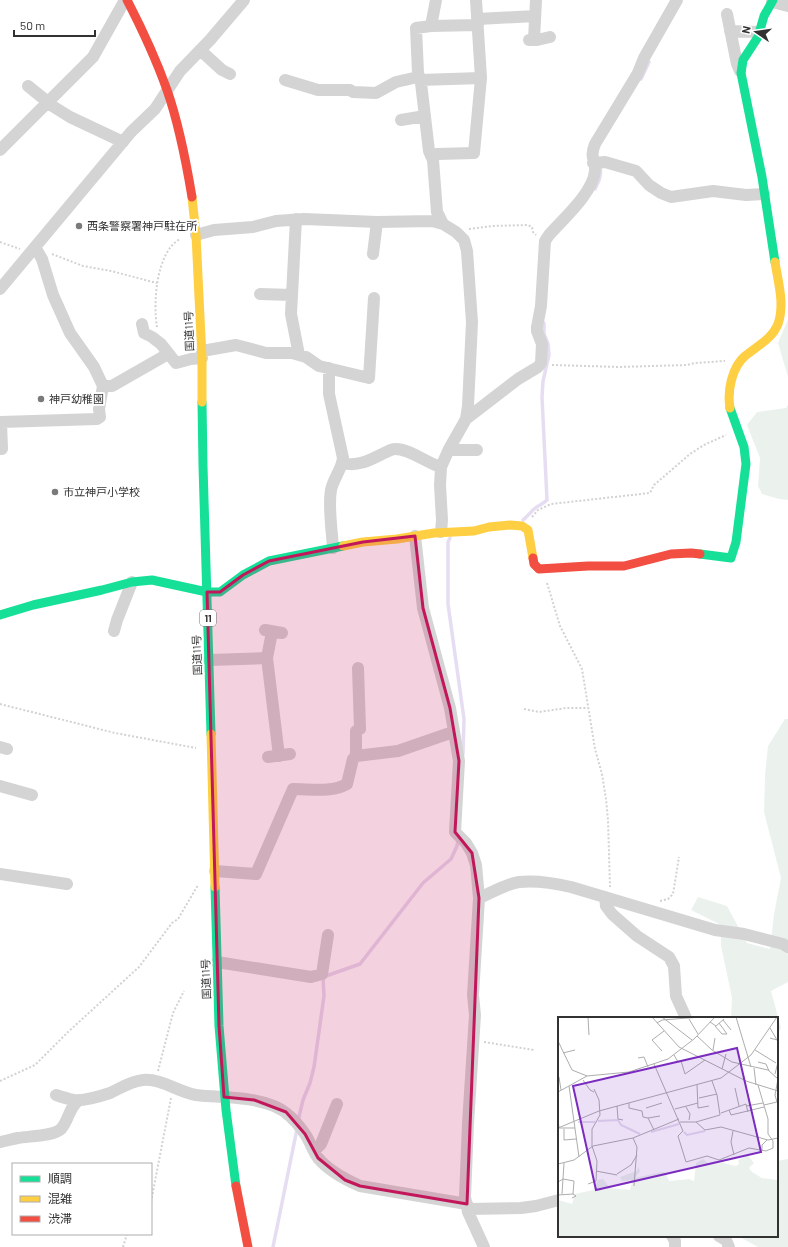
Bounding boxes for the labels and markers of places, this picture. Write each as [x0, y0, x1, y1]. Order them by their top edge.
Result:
place label: 西条警察署神戸駐在所 [87, 219, 198, 232]
marker: 西条警察署神戸駐在所 [74, 221, 84, 231]
place label: 神戸幼稚園 [49, 392, 104, 405]
marker: 神戸幼稚園 [36, 394, 46, 404]
place label: 市立神戸小学校 [63, 485, 140, 498]
marker: 市立神戸小学校 [50, 487, 60, 497]

